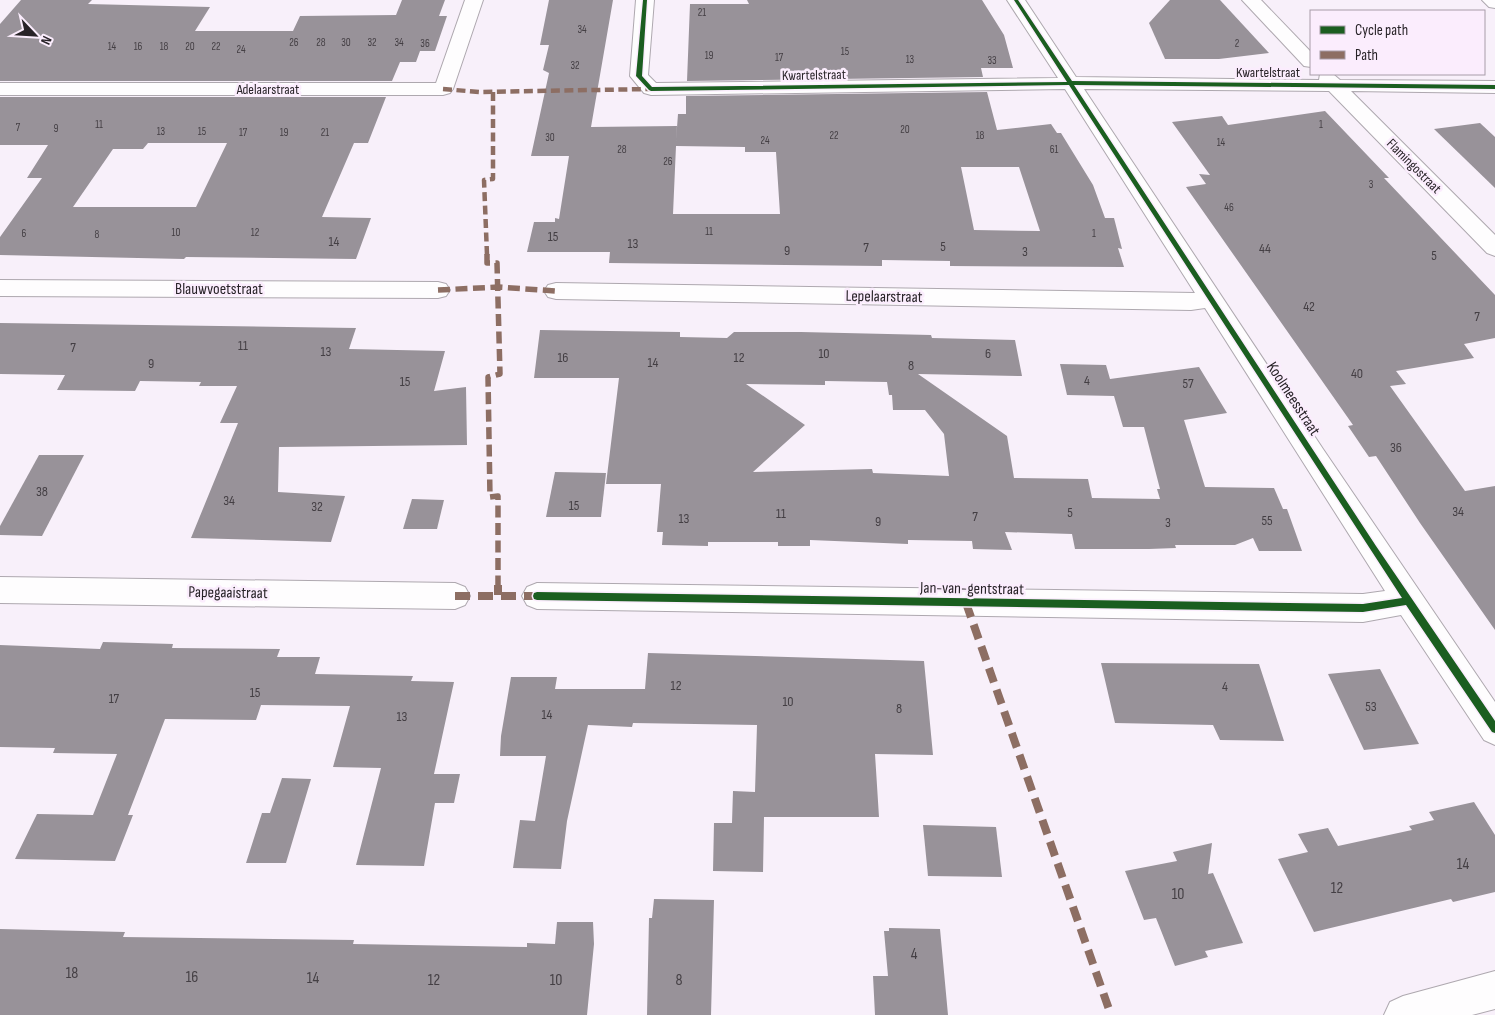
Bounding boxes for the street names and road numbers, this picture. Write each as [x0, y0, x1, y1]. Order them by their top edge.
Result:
street label: Kwartelstraat [1236, 64, 1300, 81]
street label: Kwartelstraat [782, 66, 846, 84]
street label: Adelaarstraat [236, 81, 299, 98]
street label: Flamingostraat [1383, 135, 1445, 197]
street label: Blauwvoetstraat [175, 280, 263, 299]
street label: Lepelaarstraat [845, 287, 923, 307]
street label: Koolmeesstraat [1262, 359, 1324, 440]
street label: Jan-van-gentstraat [919, 579, 1024, 599]
street label: Papegaaistraat [188, 583, 268, 603]

